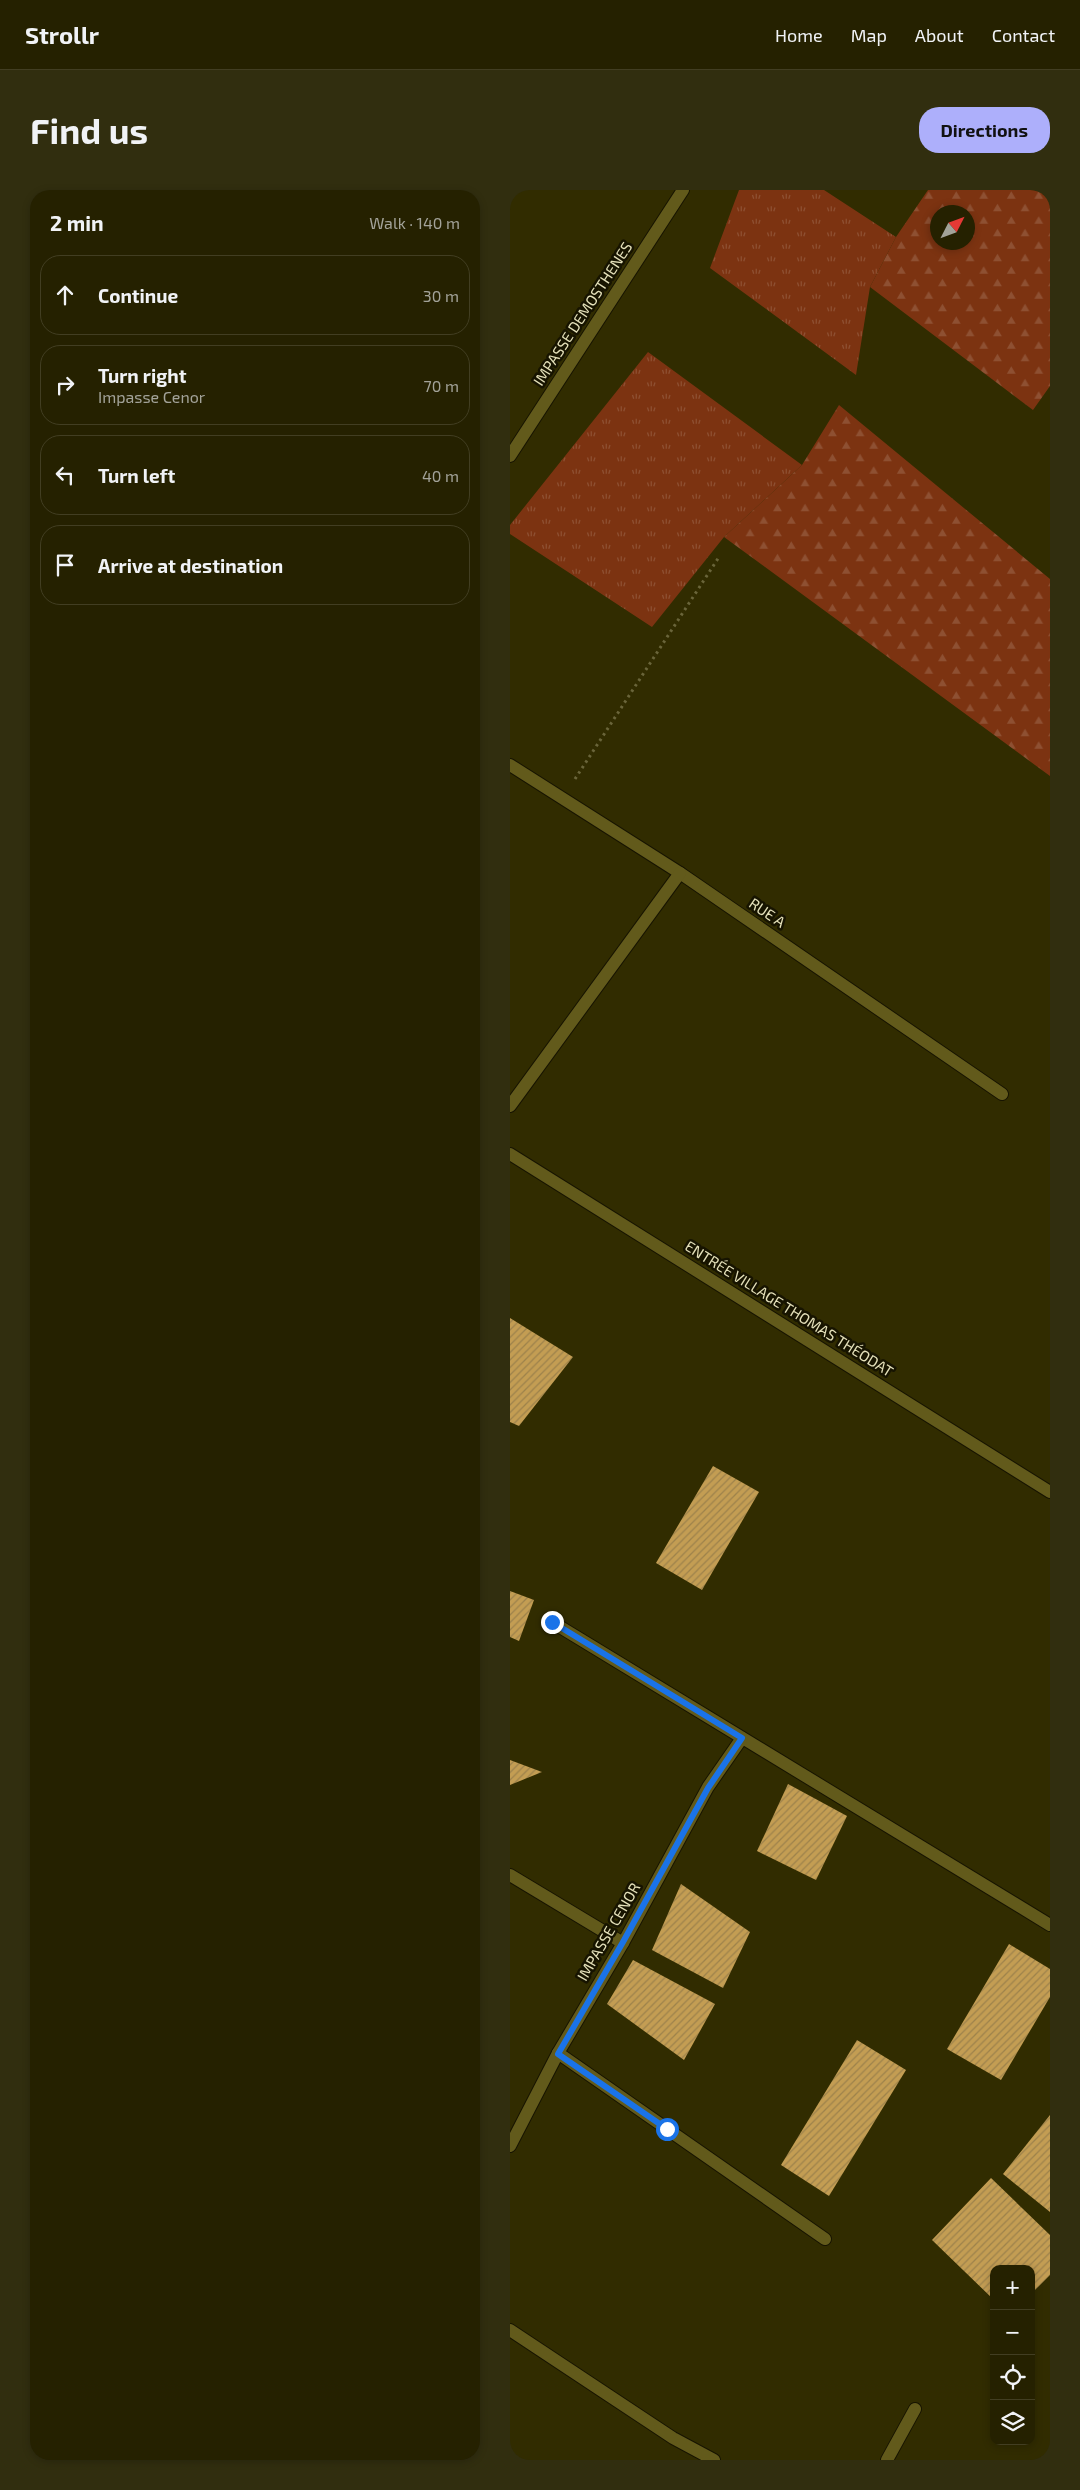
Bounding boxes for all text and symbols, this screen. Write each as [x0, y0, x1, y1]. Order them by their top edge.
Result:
text: Strollr [25, 20, 99, 49]
text: Home [775, 24, 823, 46]
text: Map [851, 24, 887, 46]
text: About [915, 24, 964, 46]
text: Contact [992, 24, 1055, 46]
button: Directions [919, 107, 1050, 153]
text: Find us [30, 109, 148, 151]
north arrow [930, 205, 975, 250]
text: 2 min [50, 210, 104, 235]
text: Walk · 140 m [369, 213, 460, 232]
street label: IMPASSE DEMOSTHENES [529, 238, 635, 389]
icon: ahead [51, 281, 79, 309]
text: Continue [98, 284, 178, 307]
text: 30 m [423, 286, 459, 305]
text: Turn right [98, 364, 186, 387]
icon: right [51, 371, 79, 399]
text: 70 m [424, 376, 459, 395]
text: Impasse Cenor [98, 387, 205, 406]
icon: left [51, 461, 79, 489]
text: Turn left [98, 464, 175, 487]
text: 40 m [422, 466, 459, 485]
icon: arrive [51, 551, 79, 579]
text: Arrive at destination [98, 554, 283, 577]
street label: RUE A [746, 894, 790, 931]
street label: ENTRÉE VILLAGE THOMAS THÉODAT [682, 1236, 897, 1380]
route end [541, 1611, 564, 1634]
street label: IMPASSE CENOR [573, 1879, 643, 1984]
route start [656, 2118, 679, 2141]
map controls [990, 2265, 1035, 2445]
button: + [990, 2265, 1035, 2310]
button: − [990, 2310, 1035, 2355]
button: locate [990, 2355, 1035, 2400]
button: layers [990, 2400, 1035, 2445]

